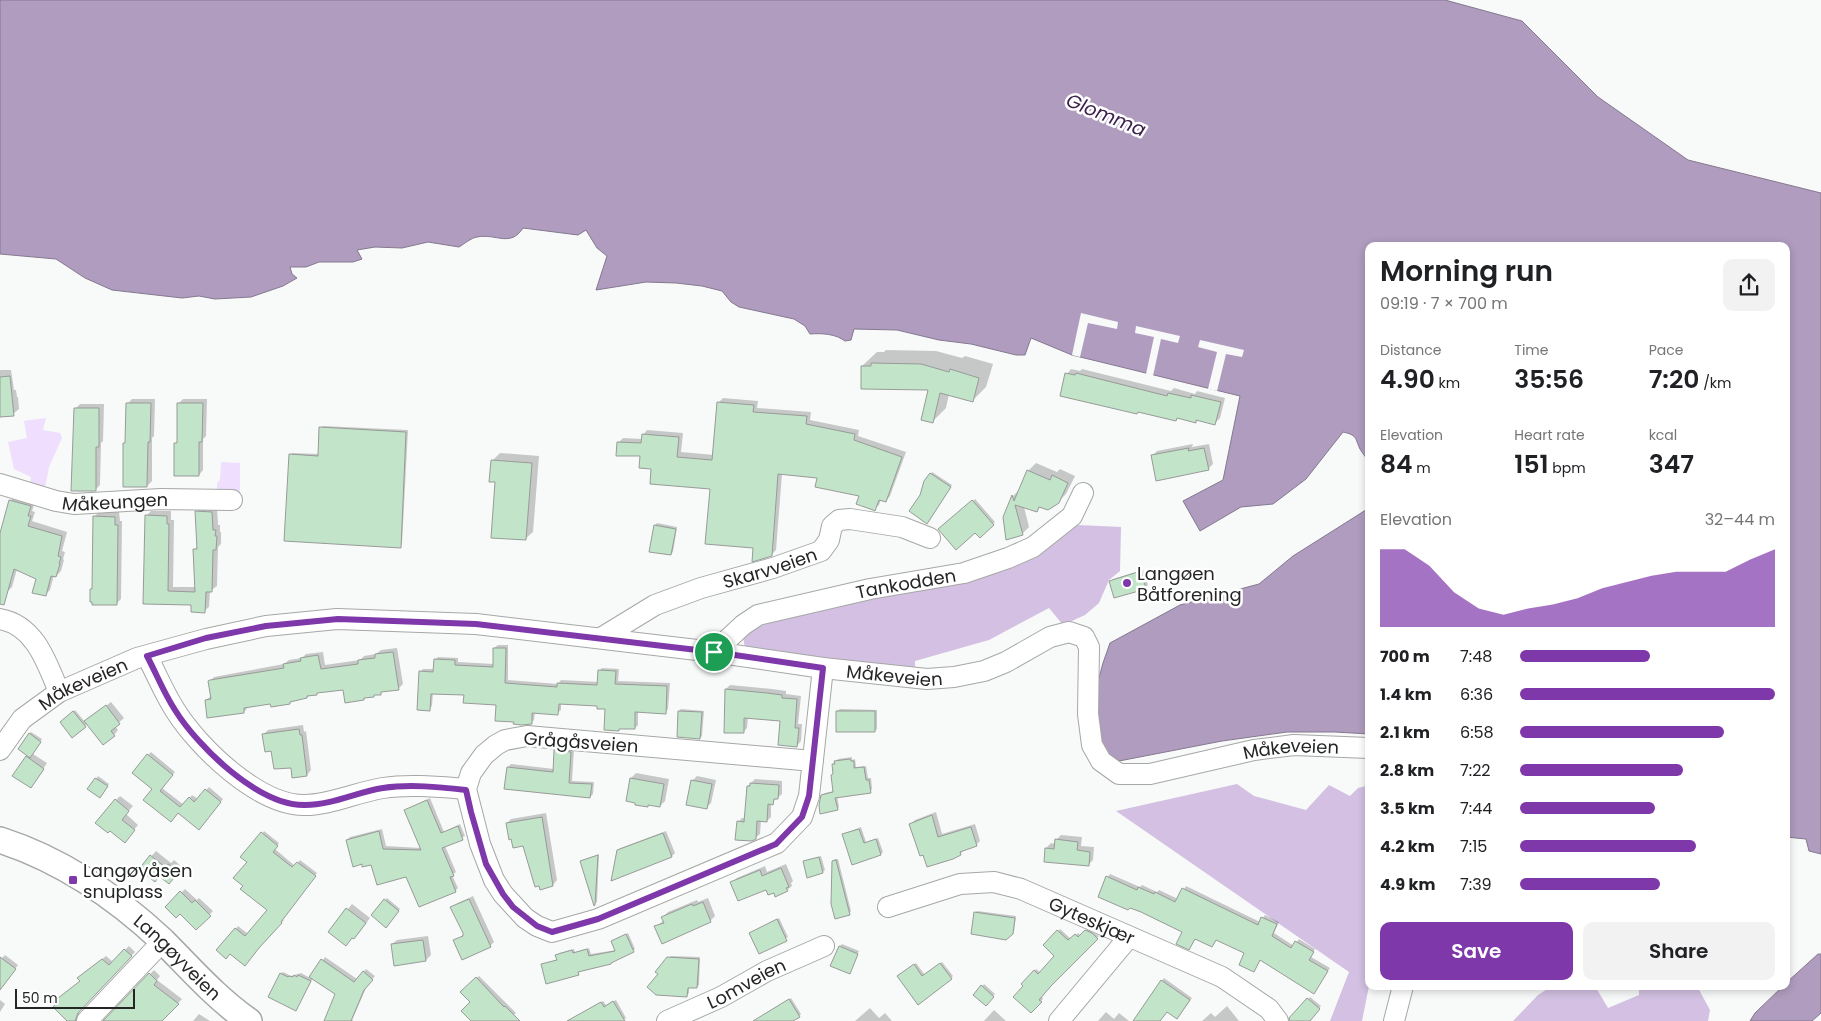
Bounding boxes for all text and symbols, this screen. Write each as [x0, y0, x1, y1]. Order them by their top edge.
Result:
water label: Glomma [1062, 87, 1150, 143]
text: Morning run [1380, 252, 1553, 291]
button: share [1723, 259, 1775, 311]
text: 09:19 · 7 × 700 m [1380, 292, 1508, 315]
text: Distance [1380, 340, 1441, 360]
text: Time [1514, 340, 1548, 360]
text: Pace [1649, 340, 1683, 360]
text: 4.90 [1380, 362, 1435, 397]
text: 35:56 [1514, 362, 1584, 397]
text: 7:20 [1649, 362, 1699, 397]
text: km [1435, 373, 1460, 393]
text: /km [1699, 373, 1731, 393]
text: Elevation [1380, 425, 1443, 445]
text: Heart rate [1514, 425, 1585, 445]
text: kcal [1649, 425, 1677, 445]
text: 84 [1380, 447, 1413, 482]
text: 151 [1514, 447, 1549, 482]
text: 347 [1649, 447, 1694, 482]
text: m [1413, 458, 1431, 478]
text: bpm [1549, 458, 1586, 478]
street label: Måkeungen [60, 486, 168, 517]
text: Elevation [1380, 508, 1452, 531]
text: 32–44 m [1705, 508, 1775, 531]
street label: Skarvveien [720, 541, 820, 594]
place label: Langøen Båtforening [1137, 561, 1242, 607]
street label: Tankodden [853, 562, 958, 604]
marker: Langøen Båtforening [1121, 577, 1133, 589]
pin [693, 631, 735, 673]
icon: arrive [700, 638, 728, 666]
text: 700 m [1380, 645, 1430, 668]
text: 7:48 [1460, 645, 1492, 668]
street label: Måkeveien [33, 651, 131, 716]
street label: Måkeveien [845, 658, 943, 692]
text: 1.4 km [1380, 683, 1432, 706]
text: 6:36 [1460, 683, 1493, 706]
text: 2.1 km [1380, 721, 1430, 744]
text: 6:58 [1460, 721, 1494, 744]
street label: Grågåsveien [523, 726, 639, 758]
street label: Måkeveien [1240, 732, 1339, 765]
text: 2.8 km [1380, 759, 1434, 782]
text: 7:22 [1460, 759, 1491, 782]
text: 3.5 km [1380, 797, 1435, 820]
text: 7:44 [1460, 797, 1492, 820]
text: 4.2 km [1380, 835, 1435, 858]
text: 7:15 [1460, 835, 1487, 858]
place label: Langøyåsen snuplass [83, 858, 193, 904]
text: 4.9 km [1380, 873, 1435, 896]
text: 7:39 [1460, 873, 1492, 896]
marker: Langøyåsen snuplass [67, 874, 79, 886]
street label: Gyteskjær [1045, 890, 1139, 950]
street label: Langøyveien [129, 908, 227, 1006]
button: Save [1380, 922, 1573, 980]
button: Share [1583, 922, 1775, 980]
street label: Lomveien [703, 952, 790, 1014]
scale bar [15, 986, 135, 1009]
text: 50 m [22, 988, 58, 1008]

